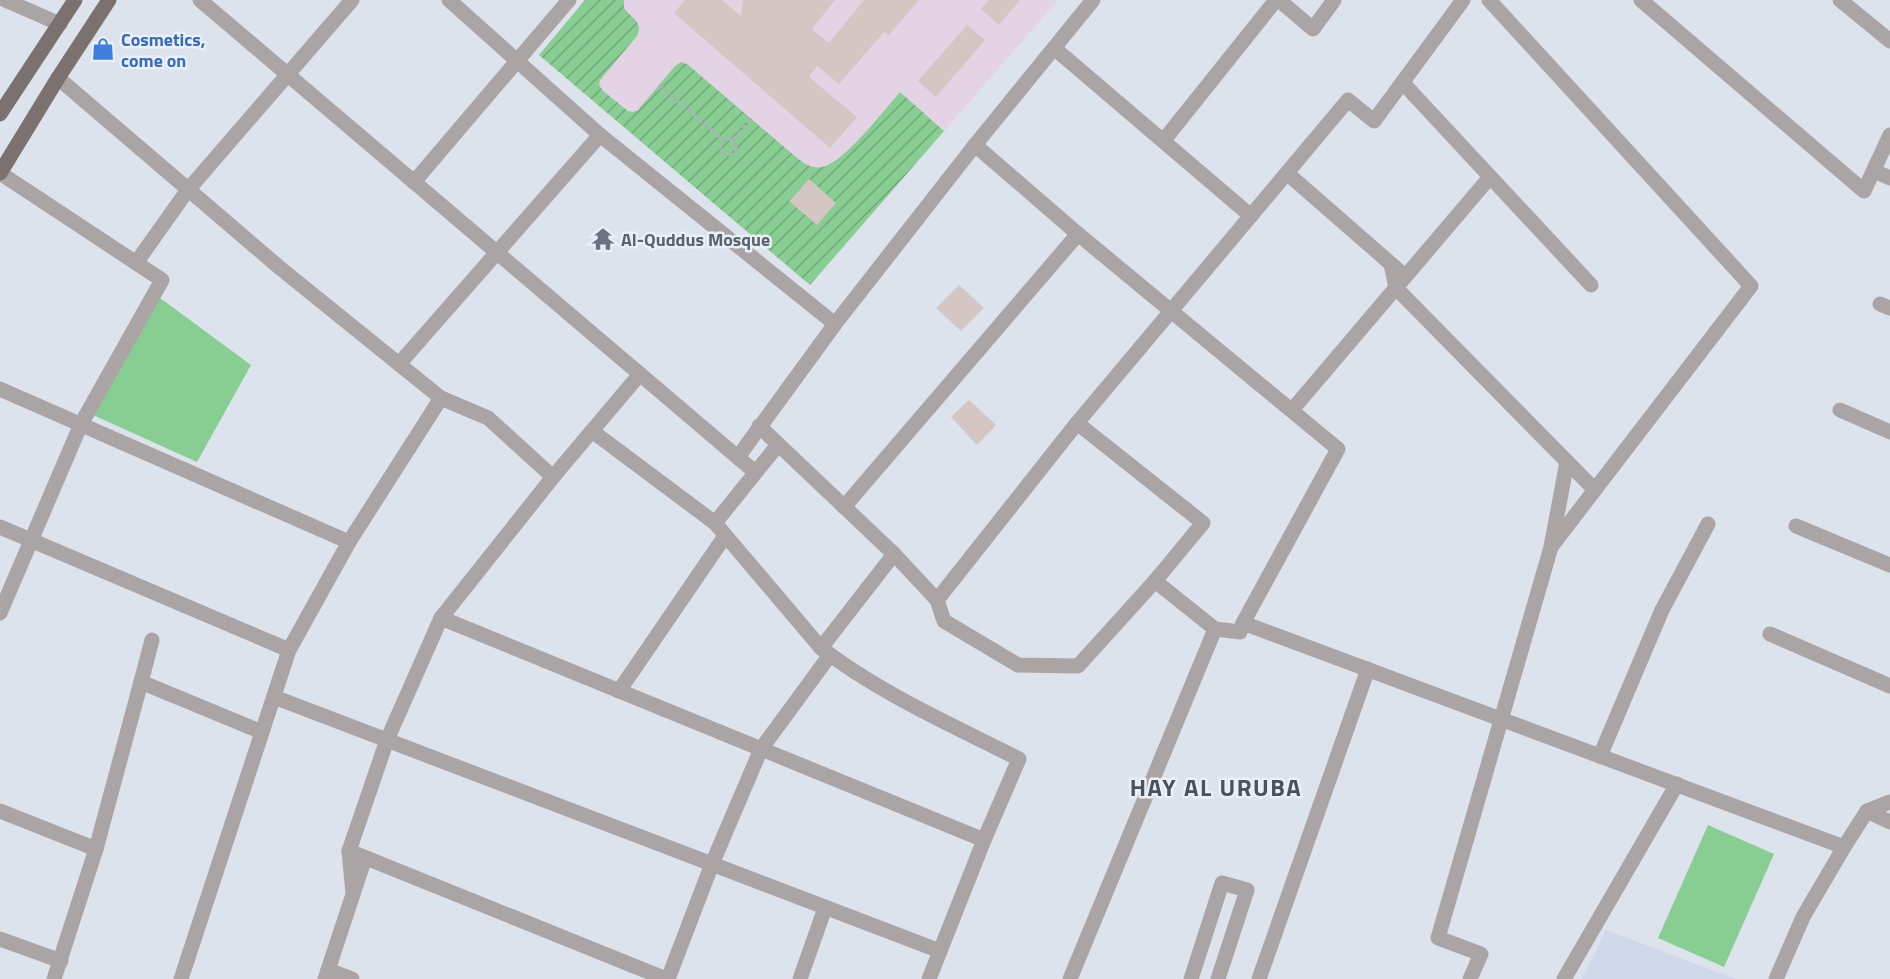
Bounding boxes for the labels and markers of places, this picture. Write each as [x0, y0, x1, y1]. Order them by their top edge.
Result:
place label: Cosmetics, come on [121, 26, 205, 74]
shop icon: Cosmetics, come on [90, 36, 116, 62]
temple icon: Al-Quddus Mosque [590, 226, 616, 252]
place label: Al-Quddus Mosque [621, 226, 770, 253]

